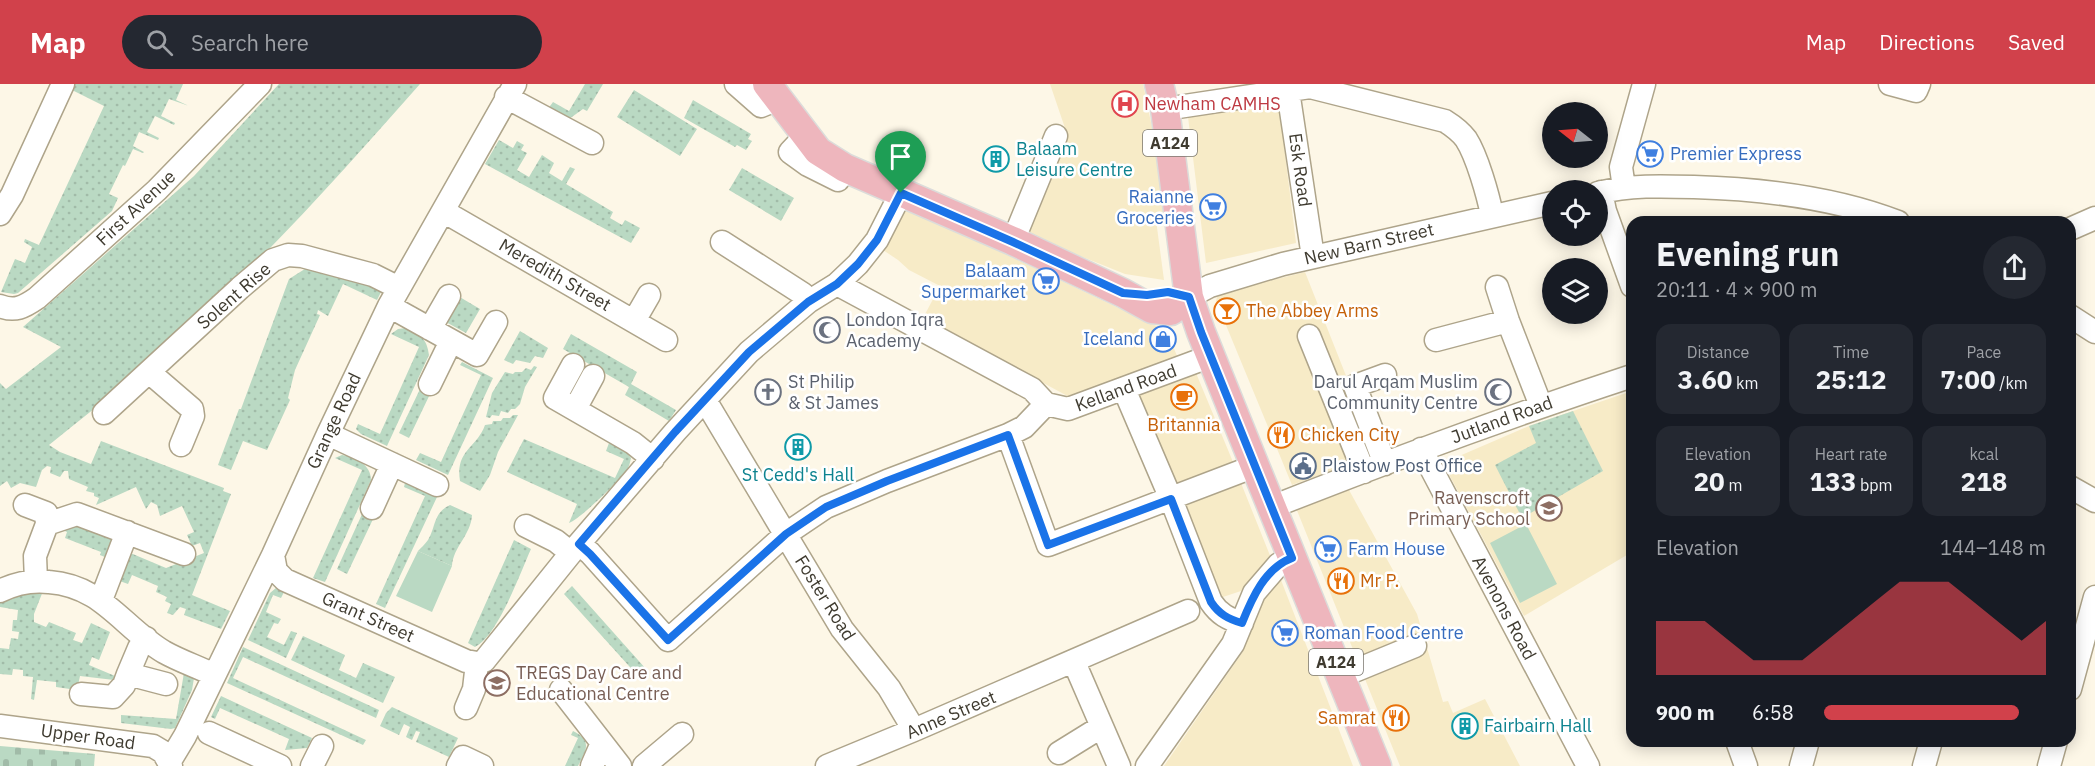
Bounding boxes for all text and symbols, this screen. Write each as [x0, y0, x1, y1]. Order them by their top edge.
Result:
search box [122, 15, 542, 69]
text: Map [30, 24, 86, 61]
icon: search [143, 26, 176, 59]
text: Search here [191, 28, 309, 57]
text: Map [1806, 28, 1846, 56]
text: Directions [1879, 28, 1975, 56]
text: Saved [2008, 28, 2065, 56]
hospital icon: Newham CAMHS [1110, 89, 1140, 119]
place label: Newham CAMHS [1144, 92, 1281, 115]
north arrow [1542, 102, 1608, 168]
map controls [1542, 102, 1608, 324]
road number: A124 [1143, 130, 1197, 156]
pin [875, 131, 926, 193]
street label: Esk Road [1284, 131, 1317, 208]
place label: Balaam Leisure Centre [1016, 137, 1133, 181]
supermarket icon: Premier Express [1635, 139, 1665, 169]
icon: arrive [884, 140, 917, 173]
place label: Premier Express [1670, 142, 1802, 165]
building icon: Balaam Leisure Centre [981, 144, 1011, 174]
street label: First Avenue [91, 165, 180, 250]
button: locate [1542, 180, 1608, 246]
place label: Raianne Groceries [1116, 185, 1194, 229]
supermarket icon: Raianne Groceries [1198, 192, 1228, 222]
street label: New Barn Street [1302, 217, 1436, 270]
text: Evening run [1656, 232, 1840, 275]
street label: Meredith Street [495, 233, 616, 316]
button: share [1983, 236, 2046, 299]
street label: Solent Rise [192, 257, 276, 334]
button: layers [1542, 258, 1608, 324]
place label: Balaam Supermarket [921, 259, 1026, 303]
supermarket icon: Balaam Supermarket [1031, 266, 1061, 296]
text: 20:11 · 4 × 900 m [1656, 276, 1817, 303]
bar icon: The Abbey Arms [1212, 296, 1242, 326]
place label: The Abbey Arms [1246, 299, 1379, 322]
place label: London Iqra Academy [846, 308, 944, 352]
mosque icon: London Iqra Academy [812, 315, 842, 345]
shop icon: Iceland [1148, 324, 1178, 354]
place label: Iceland [1083, 327, 1144, 350]
text: Distance [1687, 342, 1749, 362]
text: Time [1833, 342, 1869, 362]
text: Pace [1967, 342, 2001, 362]
street label: Kelland Road [1072, 359, 1180, 417]
text: 3.60 [1677, 362, 1732, 396]
text: 25:12 [1816, 362, 1886, 396]
text: 7:00 [1940, 362, 1996, 396]
street label: Grange Road [301, 369, 366, 473]
place label: St Philip & St James [788, 370, 879, 414]
place label: Darul Arqam Muslim Community Centre [1314, 370, 1478, 414]
text: km [1732, 373, 1759, 393]
text: /km [1996, 373, 2028, 393]
church icon: St Philip & St James [753, 377, 783, 407]
mosque icon: Darul Arqam Muslim Community Centre [1483, 377, 1513, 407]
cafe icon: Britannia [1169, 382, 1199, 412]
street label: Jutland Road [1448, 391, 1556, 449]
place label: Britannia [1147, 413, 1221, 436]
restaurant icon: Chicken City [1266, 420, 1296, 450]
place label: Chicken City [1300, 423, 1399, 446]
building icon: St Cedd's Hall [783, 432, 813, 462]
text: Elevation [1685, 444, 1751, 464]
text: Heart rate [1815, 444, 1887, 464]
text: kcal [1969, 444, 1999, 464]
public building icon: Plaistow Post Office [1288, 451, 1318, 481]
place label: Plaistow Post Office [1322, 454, 1482, 477]
place label: St Cedd's Hall [742, 463, 854, 486]
text: 20 [1694, 464, 1725, 498]
text: 133 [1809, 464, 1856, 498]
text: 218 [1961, 464, 2007, 498]
text: m [1725, 475, 1742, 495]
text: bpm [1856, 475, 1893, 495]
place label: Ravenscroft Primary School [1408, 486, 1530, 530]
school or university icon: Ravenscroft Primary School [1534, 493, 1564, 523]
supermarket icon: Farm House [1313, 534, 1343, 564]
text: Elevation [1656, 534, 1739, 561]
text: 144–148 m [1940, 534, 2046, 561]
place label: Farm House [1348, 537, 1445, 560]
street label: Foster Road [790, 551, 861, 645]
street label: Avenons Road [1467, 552, 1542, 664]
restaurant icon: Mr P. [1326, 566, 1356, 596]
place label: Mr P. [1360, 569, 1399, 592]
street label: Grant Street [318, 586, 418, 647]
supermarket icon: Roman Food Centre [1270, 618, 1300, 648]
place label: Roman Food Centre [1304, 621, 1464, 644]
road number: A124 [1309, 649, 1363, 675]
place label: TREGS Day Care and Educational Centre [516, 661, 682, 705]
school or university icon: TREGS Day Care and Educational Centre [482, 668, 512, 698]
street label: Anne Street [902, 685, 999, 744]
text: 900 m [1656, 699, 1715, 726]
text: 6:58 [1752, 699, 1794, 726]
restaurant icon: Samrat [1381, 703, 1411, 733]
place label: Samrat [1318, 706, 1376, 729]
building icon: Fairbairn Hall [1450, 711, 1480, 741]
place label: Fairbairn Hall [1484, 714, 1592, 737]
street label: Upper Road [39, 718, 137, 755]

